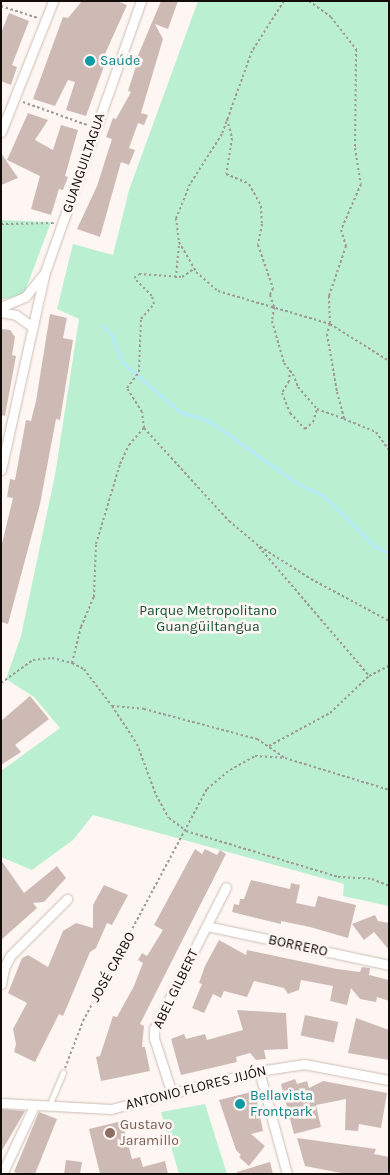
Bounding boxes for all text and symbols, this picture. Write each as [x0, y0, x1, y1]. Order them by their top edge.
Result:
place label: Saúde [100, 53, 140, 69]
marker: Saúde [84, 55, 96, 67]
street label: GUANGUILTAGUA [59, 111, 109, 215]
park label: Parque Metropolitano Guangüiltangua [139, 603, 277, 636]
street label: JOSÉ CARBO [87, 929, 139, 1005]
street label: BORRERO [267, 932, 329, 960]
street label: ABEL GILBERT [150, 947, 202, 1031]
street label: ANTONIO FLORES JIJÓN [124, 1062, 268, 1114]
place label: Bellavista Frontpark [250, 1088, 313, 1120]
marker: Bellavista Frontpark [234, 1098, 246, 1110]
place label: Gustavo Jaramillo [120, 1117, 179, 1150]
marker: Gustavo Jaramillo [104, 1127, 116, 1139]

